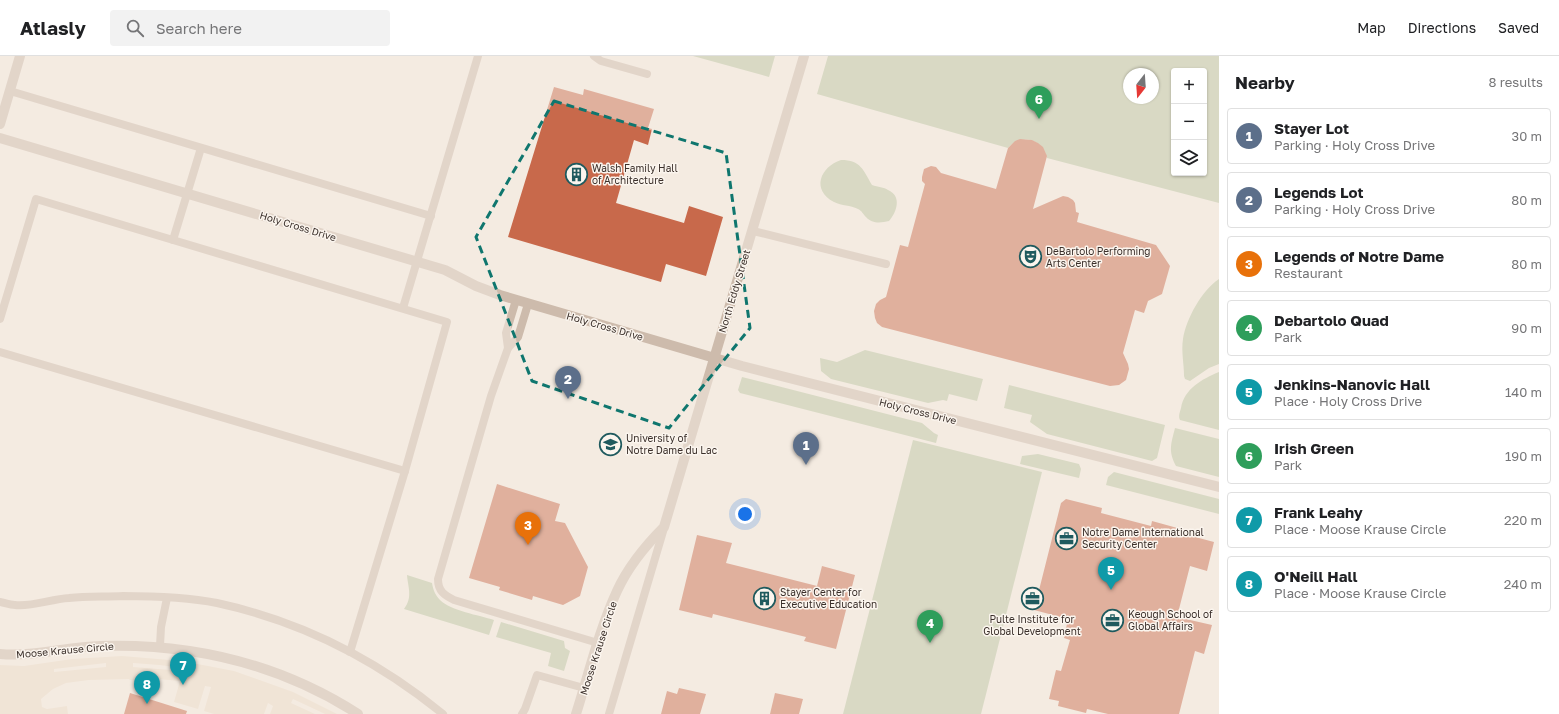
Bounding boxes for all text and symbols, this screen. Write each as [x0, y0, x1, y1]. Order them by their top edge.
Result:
search box [110, 10, 390, 46]
text: Atlasly [20, 16, 86, 39]
icon: search [124, 17, 146, 39]
text: Search here [156, 19, 242, 37]
text: Map [1357, 19, 1386, 36]
text: Directions [1408, 19, 1476, 36]
text: Saved [1498, 19, 1539, 36]
north arrow [1123, 68, 1159, 104]
map controls [1171, 68, 1207, 176]
button: + [1171, 68, 1207, 104]
text: Nearby [1235, 72, 1295, 93]
text: 8 results [1489, 74, 1543, 90]
pin: 6 [1026, 86, 1052, 119]
button: − [1171, 104, 1207, 140]
text: Stayer Lot [1274, 119, 1349, 137]
text: 1 [1246, 128, 1252, 144]
text: 30 m [1512, 128, 1542, 144]
text: Parking · Holy Cross Drive [1274, 137, 1435, 153]
button: layers [1171, 140, 1207, 176]
building icon: Walsh Family Hall of Architecture [563, 161, 589, 187]
place label: Walsh Family Hall of Architecture [592, 162, 678, 186]
text: Legends Lot [1274, 183, 1363, 201]
text: 2 [1245, 192, 1253, 208]
text: 80 m [1511, 192, 1542, 208]
text: Parking · Holy Cross Drive [1274, 201, 1435, 217]
street label: Holy Cross Drive [258, 209, 338, 243]
theatre icon: DeBartolo Performing Arts Center [1017, 244, 1043, 270]
place label: DeBartolo Performing Arts Center [1046, 245, 1150, 269]
text: Legends of Notre Dame [1274, 247, 1444, 265]
street label: North Eddy Street [716, 248, 752, 334]
text: 3 [1245, 256, 1253, 272]
text: 80 m [1511, 256, 1542, 272]
text: Restaurant [1274, 265, 1343, 281]
street label: Holy Cross Drive [565, 309, 645, 343]
text: Debartolo Quad [1274, 311, 1389, 329]
text: 4 [1245, 320, 1253, 336]
text: 90 m [1511, 320, 1542, 336]
text: Park [1274, 329, 1302, 345]
pin: 2 [555, 366, 581, 399]
text: Jenkins-Nanovic Hall [1274, 375, 1430, 393]
text: 5 [1245, 384, 1253, 400]
text: 140 m [1505, 384, 1542, 400]
text: Place · Holy Cross Drive [1274, 393, 1422, 409]
street label: Holy Cross Drive [878, 396, 958, 426]
school or university icon: University of Notre Dame du Lac [597, 431, 623, 457]
place label: University of Notre Dame du Lac [626, 432, 718, 456]
pin: 1 [793, 432, 819, 465]
text: Irish Green [1274, 439, 1354, 457]
text: 6 [1245, 448, 1253, 464]
text: 190 m [1505, 448, 1542, 464]
text: Park [1274, 457, 1302, 473]
text: Frank Leahy [1274, 503, 1363, 521]
your location [735, 504, 755, 524]
pin: 3 [515, 512, 541, 545]
text: 7 [1245, 512, 1253, 528]
text: 220 m [1504, 512, 1542, 528]
text: Place · Moose Krause Circle [1274, 521, 1446, 537]
office icon: Notre Dame International Security Center [1054, 525, 1080, 551]
place label: Notre Dame International Security Center [1082, 526, 1204, 550]
pin: 5 [1098, 557, 1124, 590]
text: O'Neill Hall [1274, 567, 1357, 585]
text: 8 [1245, 576, 1253, 592]
text: 240 m [1504, 576, 1542, 592]
building icon: Stayer Center for Executive Education [752, 585, 778, 611]
text: Place · Moose Krause Circle [1274, 585, 1446, 601]
place label: Stayer Center for Executive Education [780, 586, 877, 610]
office icon: Pulte Institute for Global Development [1019, 586, 1045, 612]
street label: Moose Krause Circle [577, 599, 619, 696]
office icon: Keough School of Global Affairs [1099, 607, 1125, 633]
place label: Keough School of Global Affairs [1128, 608, 1213, 632]
pin: 4 [917, 610, 943, 643]
place label: Pulte Institute for Global Development [983, 613, 1081, 637]
street label: Moose Krause Circle [16, 640, 114, 660]
pin: 7 [170, 652, 196, 685]
pin: 8 [134, 671, 160, 704]

